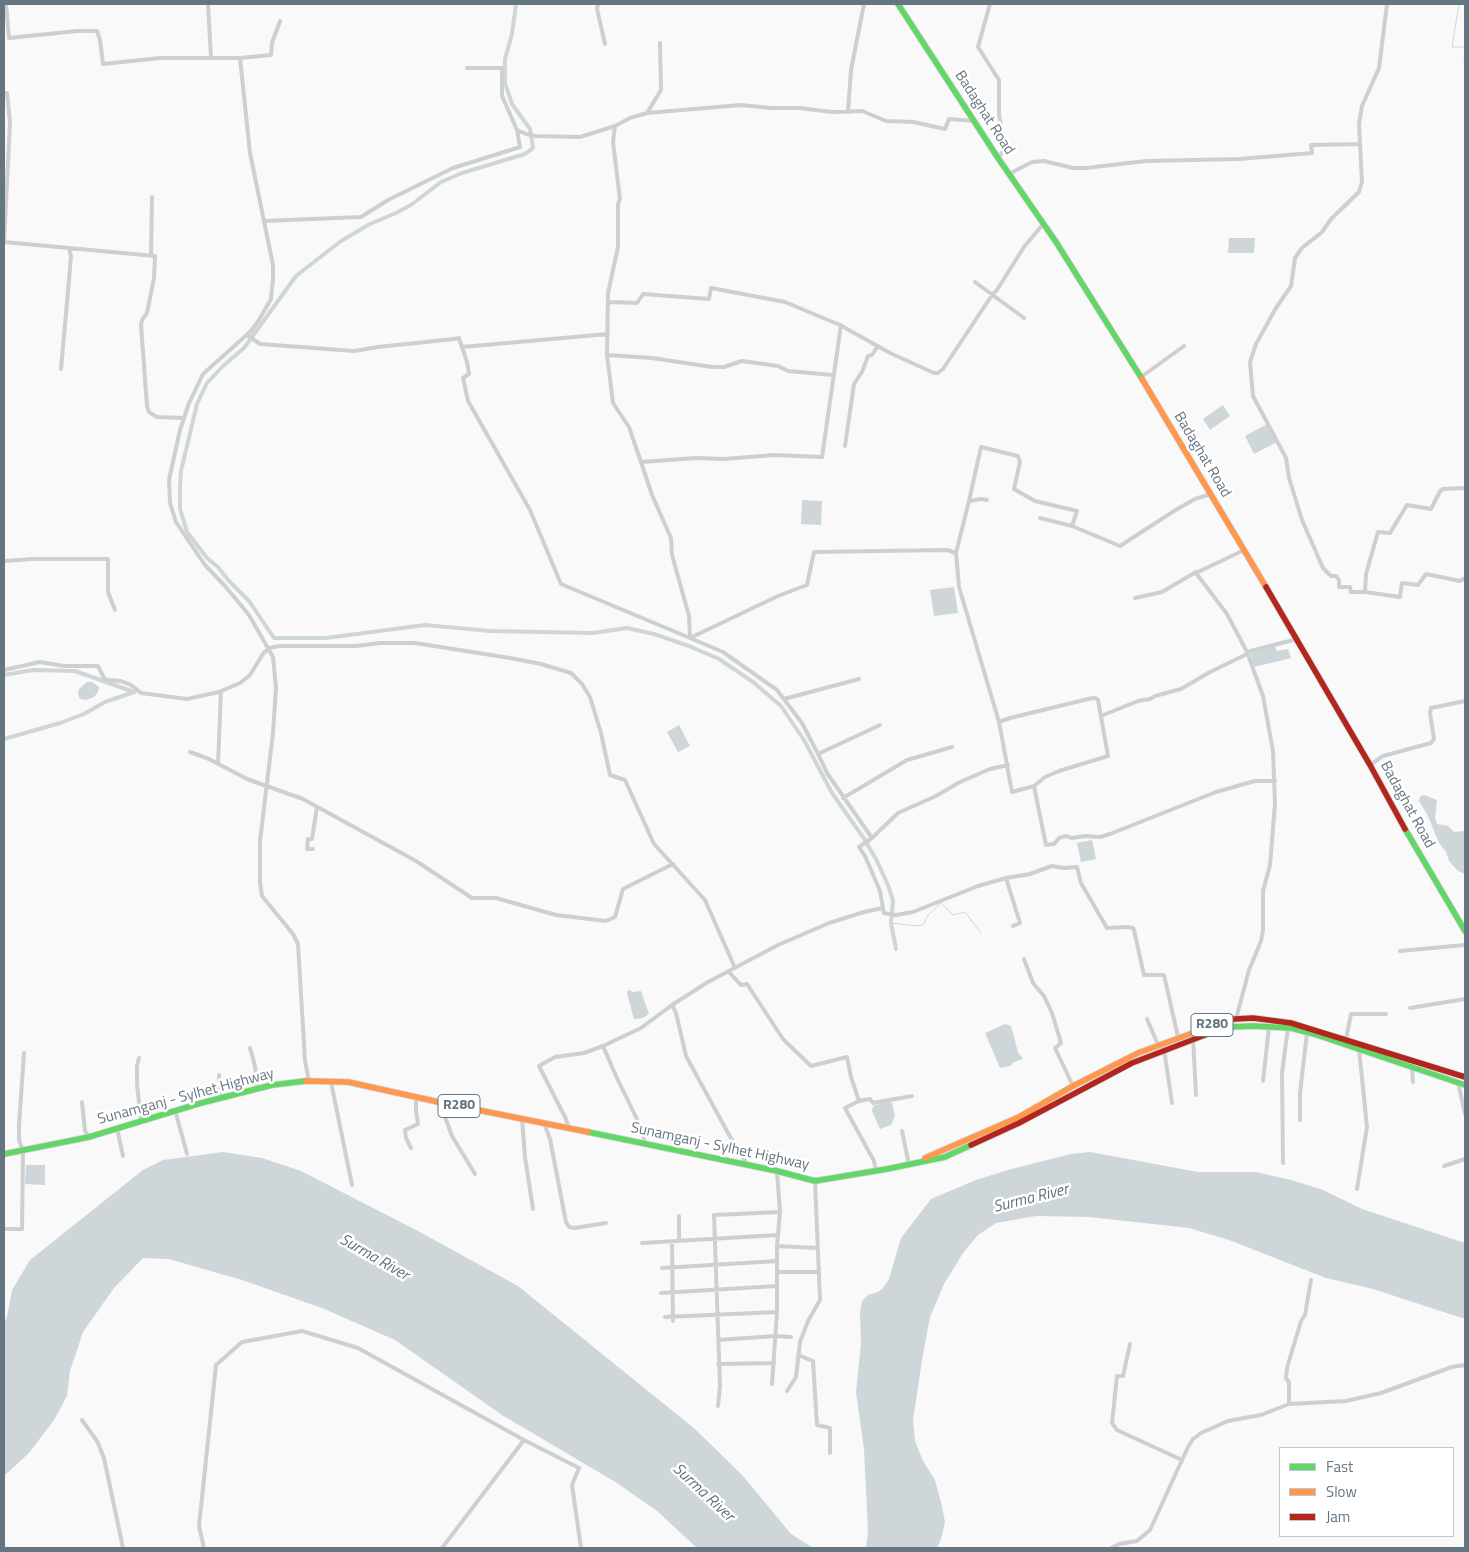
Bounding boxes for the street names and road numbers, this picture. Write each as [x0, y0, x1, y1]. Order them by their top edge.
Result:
street label: Badaghat Road [950, 68, 1018, 158]
street label: Badaghat Road [1169, 409, 1235, 501]
street label: Badaghat Road [1376, 758, 1438, 852]
road number: R280 [1191, 1014, 1233, 1036]
street label: Sunamganj - Sylhet Highway [96, 1065, 276, 1129]
road number: R280 [438, 1094, 480, 1118]
street label: Sunamganj - Sylhet Highway [629, 1119, 811, 1175]

